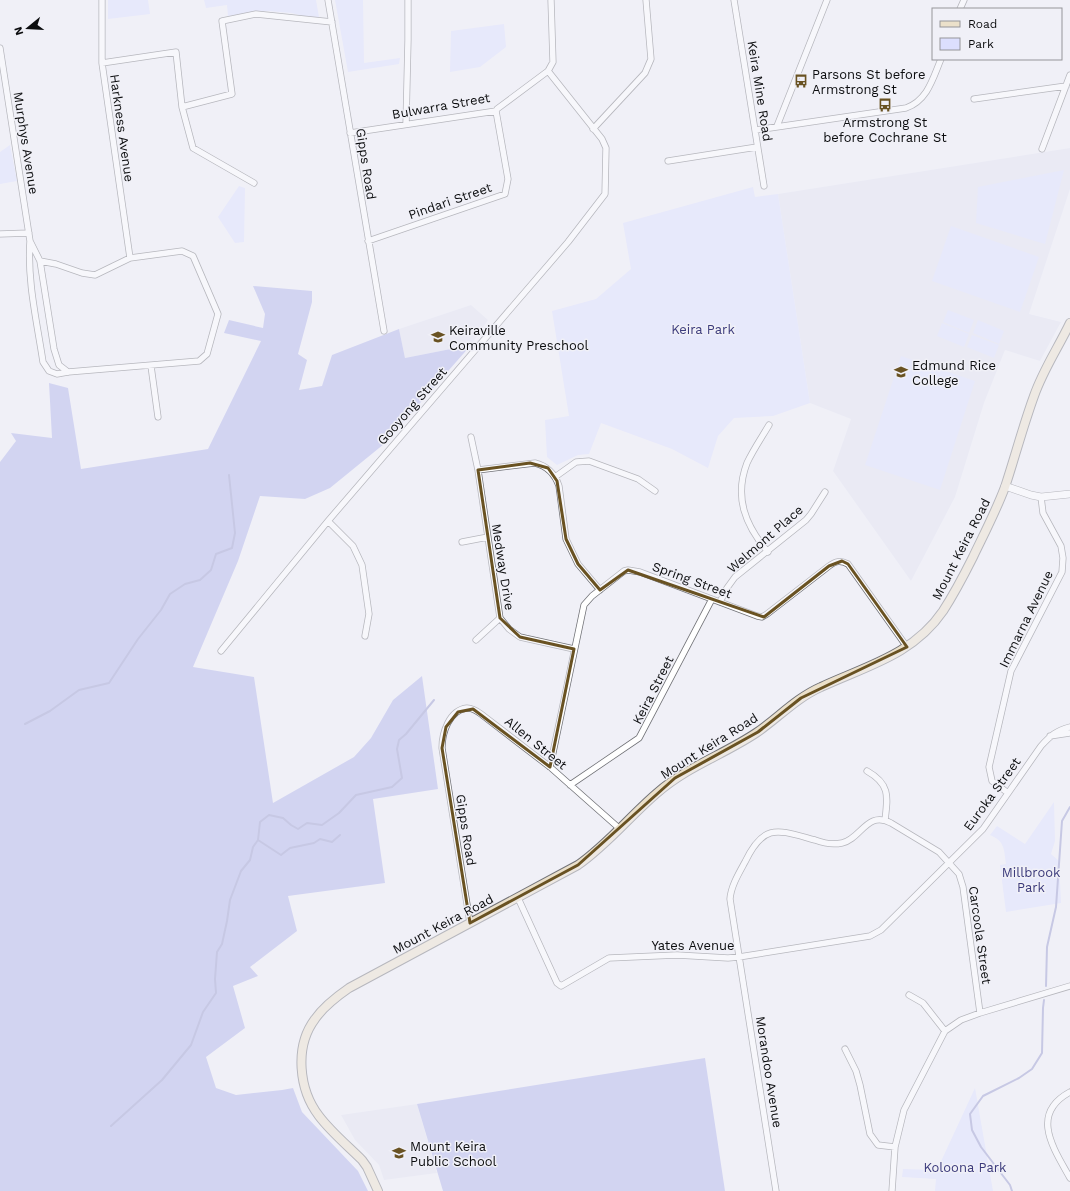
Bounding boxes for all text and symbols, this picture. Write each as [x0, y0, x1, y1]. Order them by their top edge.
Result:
north arrow [8, 8, 48, 48]
legend [932, 8, 1062, 60]
text: Road [968, 17, 997, 31]
text: N [12, 25, 26, 37]
text: Park [968, 37, 994, 51]
street label: Keira Mine Road [745, 40, 775, 142]
place label: Parsons St before Armstrong St [812, 67, 925, 97]
street label: Harkness Avenue [107, 73, 137, 183]
bus stop icon: Parsons St before Armstrong St [793, 73, 809, 89]
street label: Bulwarra Street [391, 90, 492, 122]
street label: Murphys Avenue [10, 91, 42, 195]
bus stop icon: Armstrong St before Cochrane St [877, 97, 893, 113]
place label: Armstrong St before Cochrane St [823, 115, 947, 145]
street label: Gipps Road [353, 127, 379, 201]
street label: Pindari Street [406, 180, 494, 222]
park label: Keira Park [671, 322, 735, 337]
place label: Keiraville Community Preschool [449, 323, 589, 353]
school or university icon: Keiraville Community Preschool [430, 329, 446, 345]
place label: Edmund Rice College [912, 358, 996, 388]
street label: Gooyong Street [374, 364, 450, 448]
school or university icon: Edmund Rice College [893, 364, 909, 380]
street label: Mount Keira Road [929, 496, 993, 602]
street label: Welmont Place [724, 502, 806, 576]
street label: Medway Drive [489, 523, 517, 611]
street label: Spring Street [650, 559, 734, 602]
street label: Immarna Avenue [996, 568, 1056, 670]
street label: Keira Street [629, 653, 677, 727]
street label: Mount Keira Road [658, 710, 760, 782]
street label: Allen Street [502, 713, 571, 773]
street label: Euroka Street [960, 754, 1024, 834]
street label: Gipps Road [453, 793, 479, 867]
park label: Millbrook Park [1002, 865, 1061, 895]
street label: Carcoola Street [966, 885, 994, 986]
street label: Mount Keira Road [390, 891, 496, 957]
street label: Yates Avenue [651, 938, 735, 953]
street label: Morandoo Avenue [753, 1015, 785, 1129]
place label: Mount Keira Public School [410, 1139, 497, 1169]
school or university icon: Mount Keira Public School [391, 1145, 407, 1161]
park label: Koloona Park [924, 1160, 1007, 1175]

